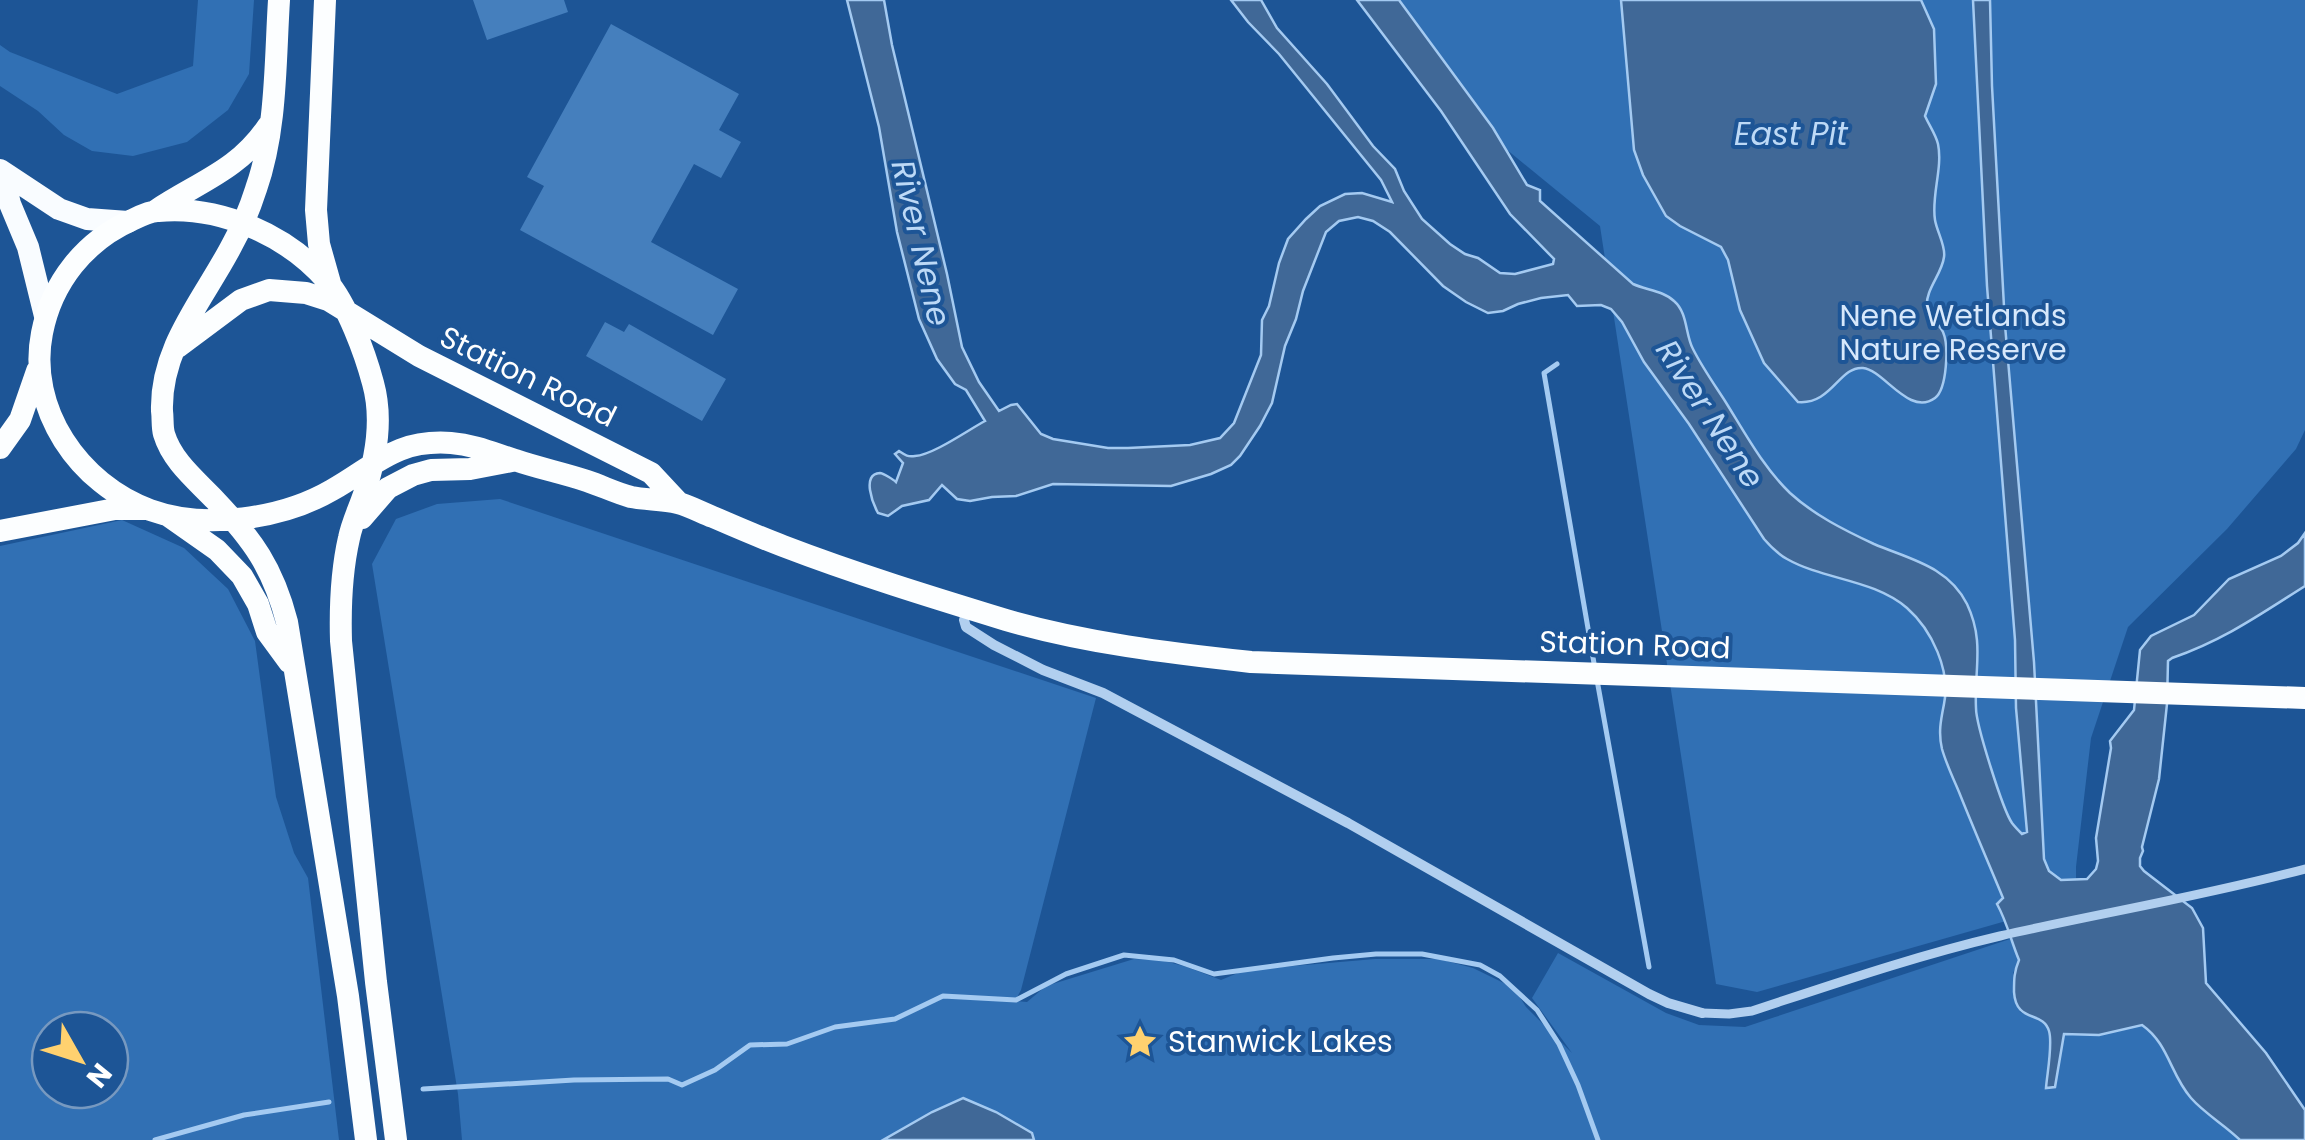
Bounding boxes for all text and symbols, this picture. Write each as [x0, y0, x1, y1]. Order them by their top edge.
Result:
water label: East Pit [1734, 111, 1849, 156]
water label: River Nene [881, 155, 962, 330]
park label: Nene Wetlands Nature Reserve [1839, 294, 2067, 371]
street label: Station Road [433, 315, 624, 438]
water label: River Nene [1645, 331, 1775, 497]
street label: Station Road [1539, 620, 1731, 669]
north arrow [30, 1010, 130, 1110]
place label: Stanwick Lakes [1168, 1020, 1393, 1063]
place icon: Stanwick Lakes [1121, 1023, 1159, 1061]
text: N [77, 1055, 121, 1096]

